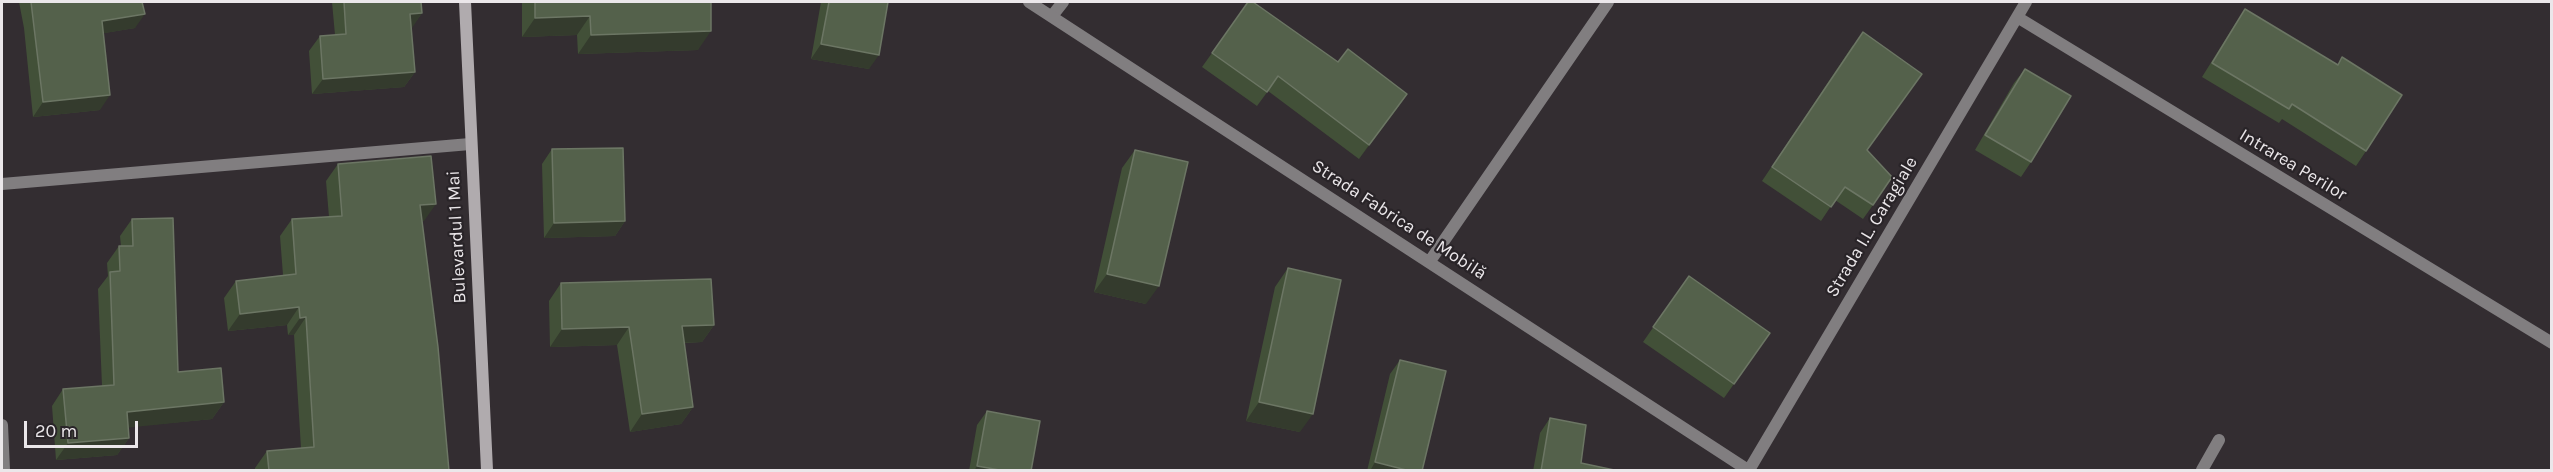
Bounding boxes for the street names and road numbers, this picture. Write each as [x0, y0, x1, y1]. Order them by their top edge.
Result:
street label: Intrarea Perilor [2235, 124, 2351, 206]
street label: Strada I.L. Caragiale [1822, 153, 1922, 301]
street label: Strada Fabrica de Mobilă [1308, 155, 1490, 285]
street label: Bulevardul 1 Mai [443, 170, 471, 304]

